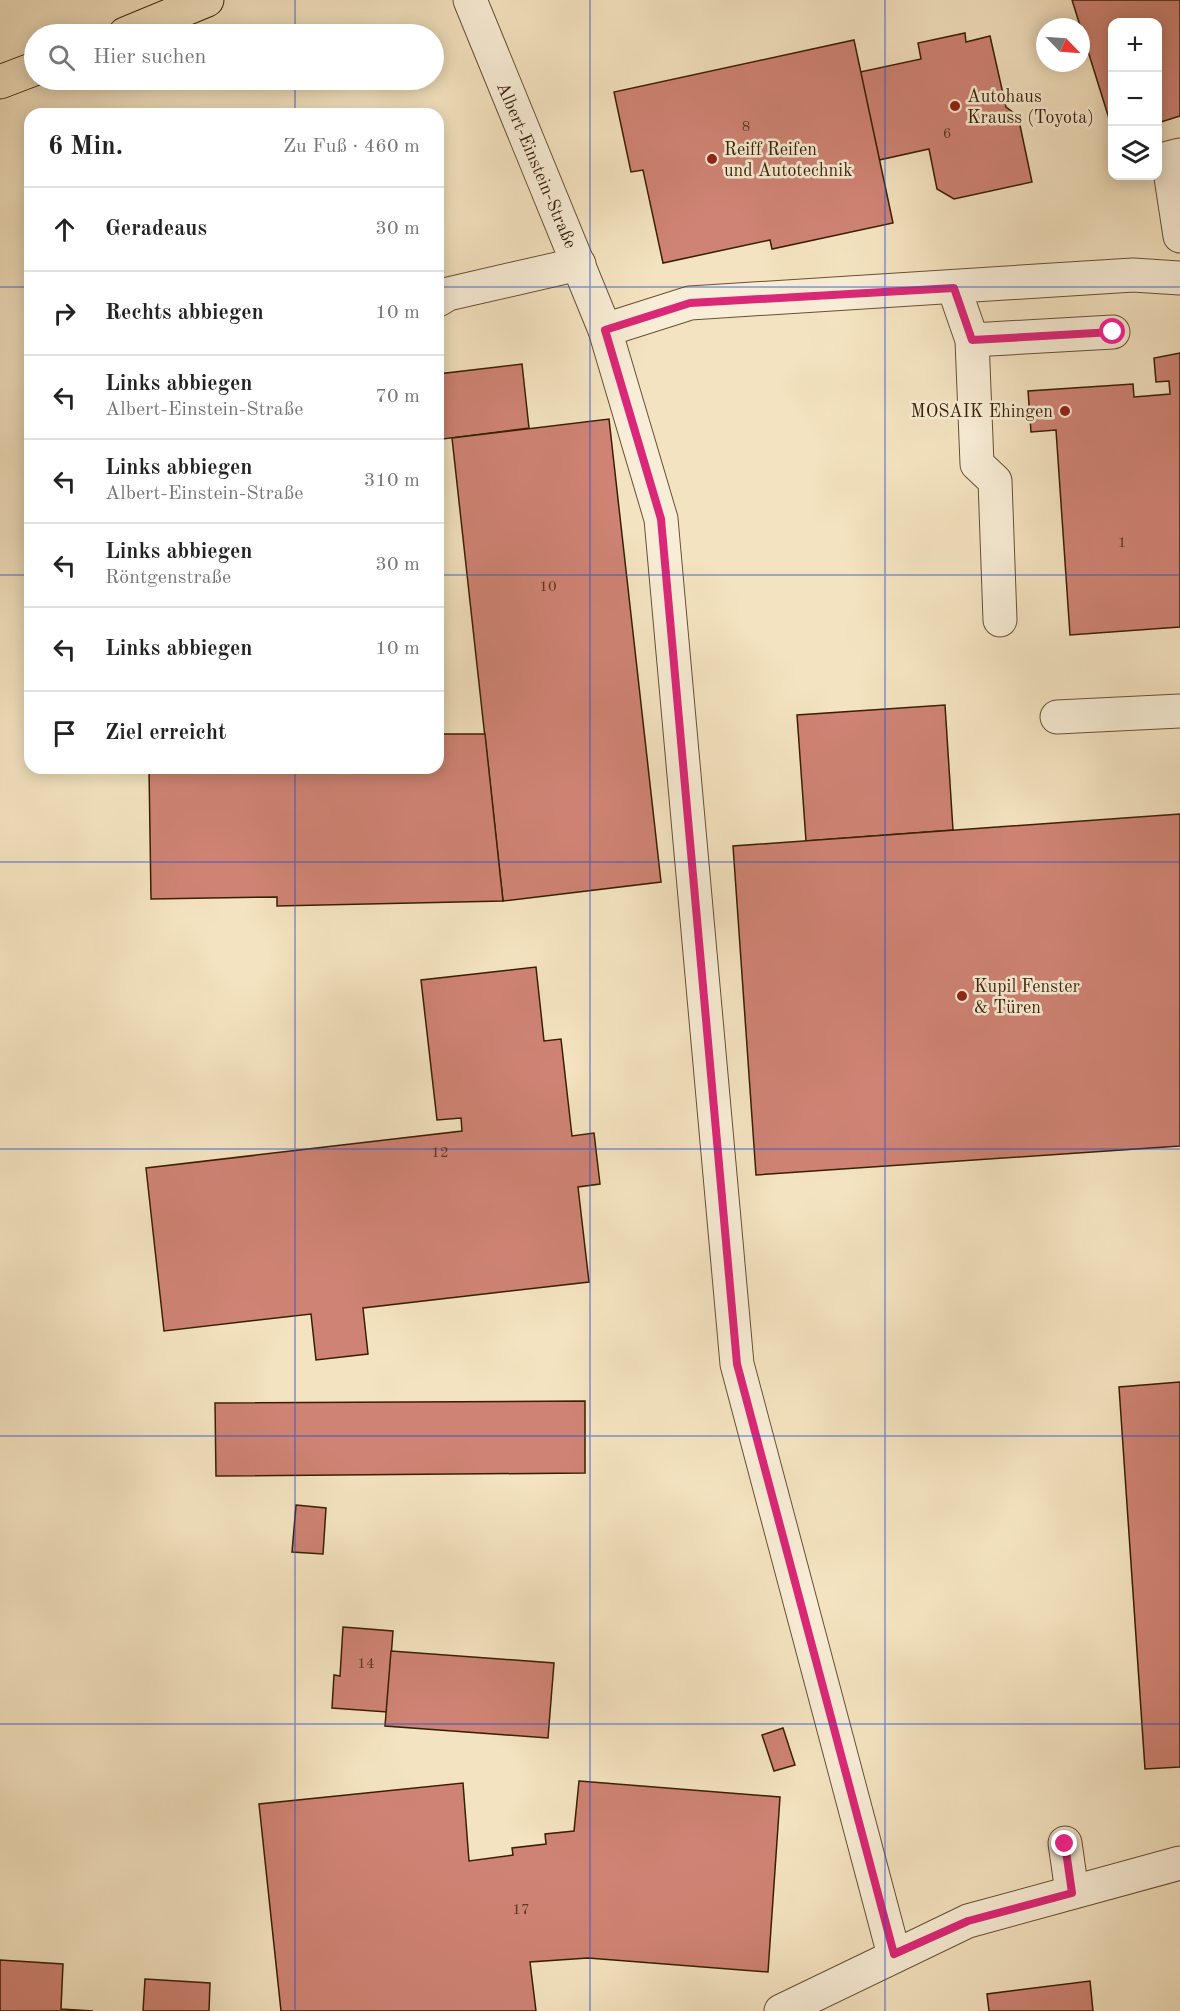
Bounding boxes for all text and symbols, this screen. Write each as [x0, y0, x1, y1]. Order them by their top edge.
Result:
north arrow [1036, 18, 1090, 72]
map controls [1108, 18, 1162, 180]
button: + [1108, 18, 1162, 72]
search box [24, 24, 444, 90]
icon: search [45, 41, 78, 74]
text: Hier suchen [93, 46, 206, 68]
button: − [1108, 72, 1162, 126]
street label: Albert-Einstein-Straße [493, 80, 579, 251]
place label: Autohaus Krauss (Toyota) [967, 88, 1094, 127]
marker: Autohaus Krauss (Toyota) [948, 99, 962, 113]
house number: 8 [742, 120, 750, 135]
button: layers [1108, 126, 1162, 180]
house number: 6 [943, 127, 951, 142]
text: 6 Min. [48, 134, 123, 160]
text: Zu Fuß · 460 m [283, 137, 420, 157]
place label: Reiff Reifen und Autotechnik [724, 141, 853, 180]
marker: Reiff Reifen und Autotechnik [705, 152, 719, 166]
icon: ahead [48, 213, 81, 246]
text: Geradeaus [105, 218, 207, 240]
text: 30 m [375, 219, 420, 239]
icon: right [48, 297, 81, 330]
text: Rechts abbiegen [105, 302, 264, 324]
text: 10 m [375, 303, 420, 323]
route start [1099, 318, 1125, 344]
text: Links abbiegen [105, 373, 253, 395]
icon: left [48, 381, 81, 414]
text: 70 m [375, 387, 420, 407]
text: Albert-Einstein-Straße [105, 400, 303, 420]
place label: MOSAIK Ehingen [911, 403, 1053, 421]
marker: MOSAIK Ehingen [1058, 404, 1072, 418]
text: Links abbiegen [105, 457, 253, 479]
icon: left [48, 465, 81, 498]
text: 310 m [364, 471, 420, 491]
text: Albert-Einstein-Straße [105, 484, 303, 504]
house number: 1 [1118, 536, 1126, 551]
text: Links abbiegen [105, 541, 253, 563]
icon: left [48, 549, 81, 582]
text: 30 m [375, 555, 420, 575]
text: Röntgenstraße [105, 568, 231, 588]
house number: 10 [539, 580, 557, 595]
icon: left [48, 633, 81, 666]
text: Links abbiegen [105, 638, 253, 660]
text: 10 m [375, 639, 420, 659]
icon: arrive [48, 717, 81, 750]
text: Ziel erreicht [105, 722, 226, 744]
place label: Kupil Fenster & Türen [974, 978, 1081, 1017]
marker: Kupil Fenster & Türen [955, 989, 969, 1003]
house number: 12 [431, 1146, 449, 1161]
house number: 14 [357, 1657, 375, 1672]
route end [1051, 1830, 1077, 1856]
house number: 17 [512, 1903, 530, 1918]

